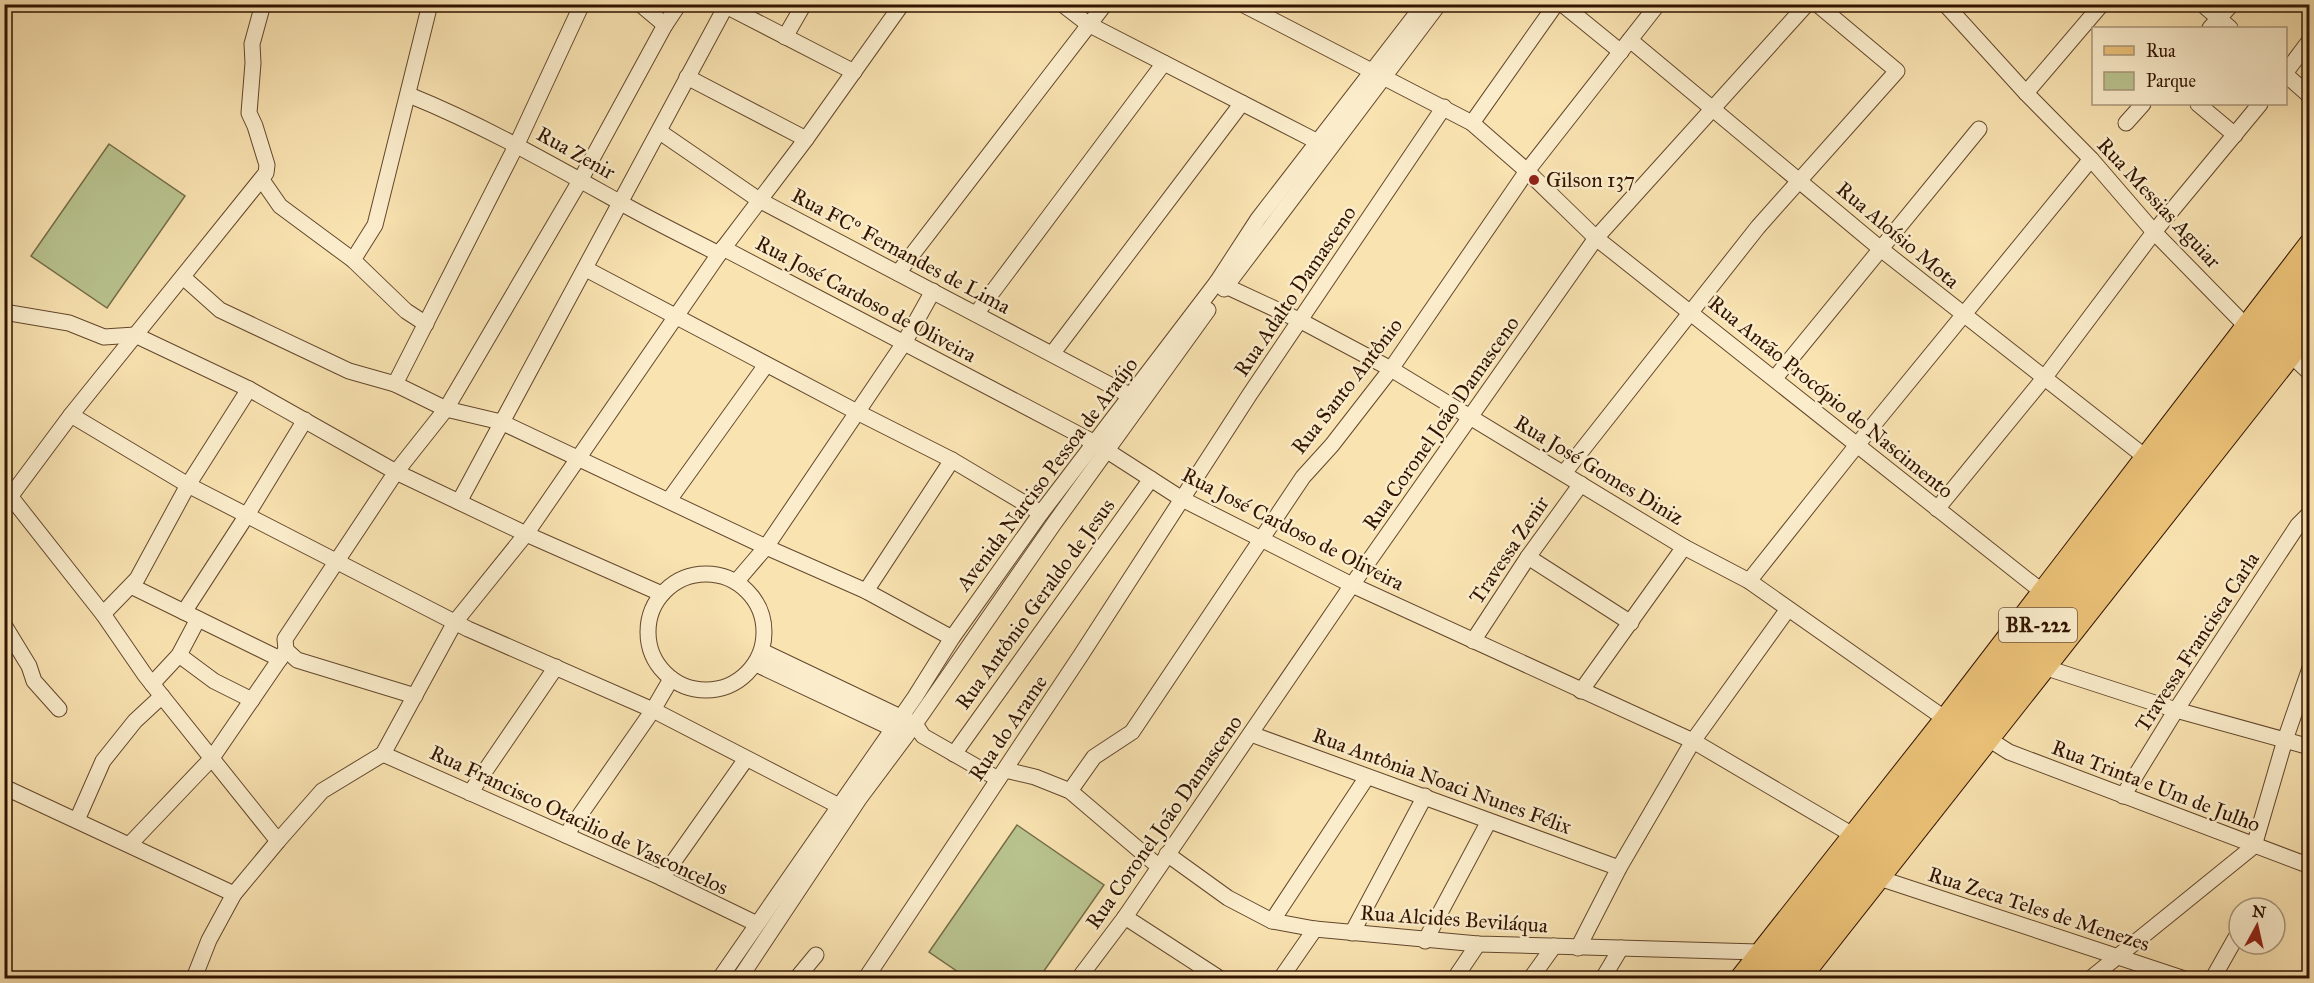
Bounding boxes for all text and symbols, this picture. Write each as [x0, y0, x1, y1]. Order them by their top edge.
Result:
legend [2092, 27, 2287, 105]
text: Rua [2146, 40, 2176, 62]
text: Parque [2146, 70, 2196, 93]
street label: Rua Zenir [532, 121, 620, 185]
street label: Rua Messias Aguiar [2092, 132, 2226, 274]
place label: Gilson 137 [1546, 167, 1635, 193]
marker: Gilson 137 [1527, 173, 1541, 187]
street label: Rua Aloísio Mota [1831, 176, 1965, 294]
street label: Rua FCº Fernandes de Lima [787, 182, 1015, 320]
street label: Rua Adalto Damasceno [1228, 201, 1362, 381]
street label: Rua José Cardoso de Oliveira [751, 230, 981, 368]
street label: Rua Antão Procópio do Nascimento [1703, 290, 1959, 504]
street label: Rua Coronel João Damasceno [1357, 311, 1525, 535]
street label: Rua Santo Antônio [1286, 313, 1408, 459]
street label: Avenida Narciso Pessoa de Araújo [950, 352, 1144, 597]
street label: Rua José Gomes Diniz [1510, 409, 1688, 531]
street label: Rua José Cardoso de Oliveira [1177, 462, 1409, 597]
street label: Travessa Zenir [1463, 491, 1555, 609]
street label: Rua Antônio Geraldo de Jesus [950, 493, 1120, 715]
street label: Travessa Francisca Carla [2129, 547, 2265, 737]
road number: BR-222 [1999, 608, 2077, 642]
street label: Rua do Arame [963, 670, 1053, 786]
street label: Rua Coronel João Damasceno [1080, 710, 1248, 934]
street label: Rua Antônia Noaci Nunes Félix [1309, 722, 1575, 840]
street label: Rua Trinta e Um de Julho [2048, 734, 2264, 838]
street label: Rua Francisco Otacilio de Vasconcelos [426, 739, 732, 901]
street label: Rua Zeca Teles de Menezes [1925, 861, 2153, 957]
north arrow [2227, 896, 2287, 956]
street label: Rua Alcides Beviláqua [1359, 899, 1549, 939]
text: N [2251, 901, 2267, 922]

